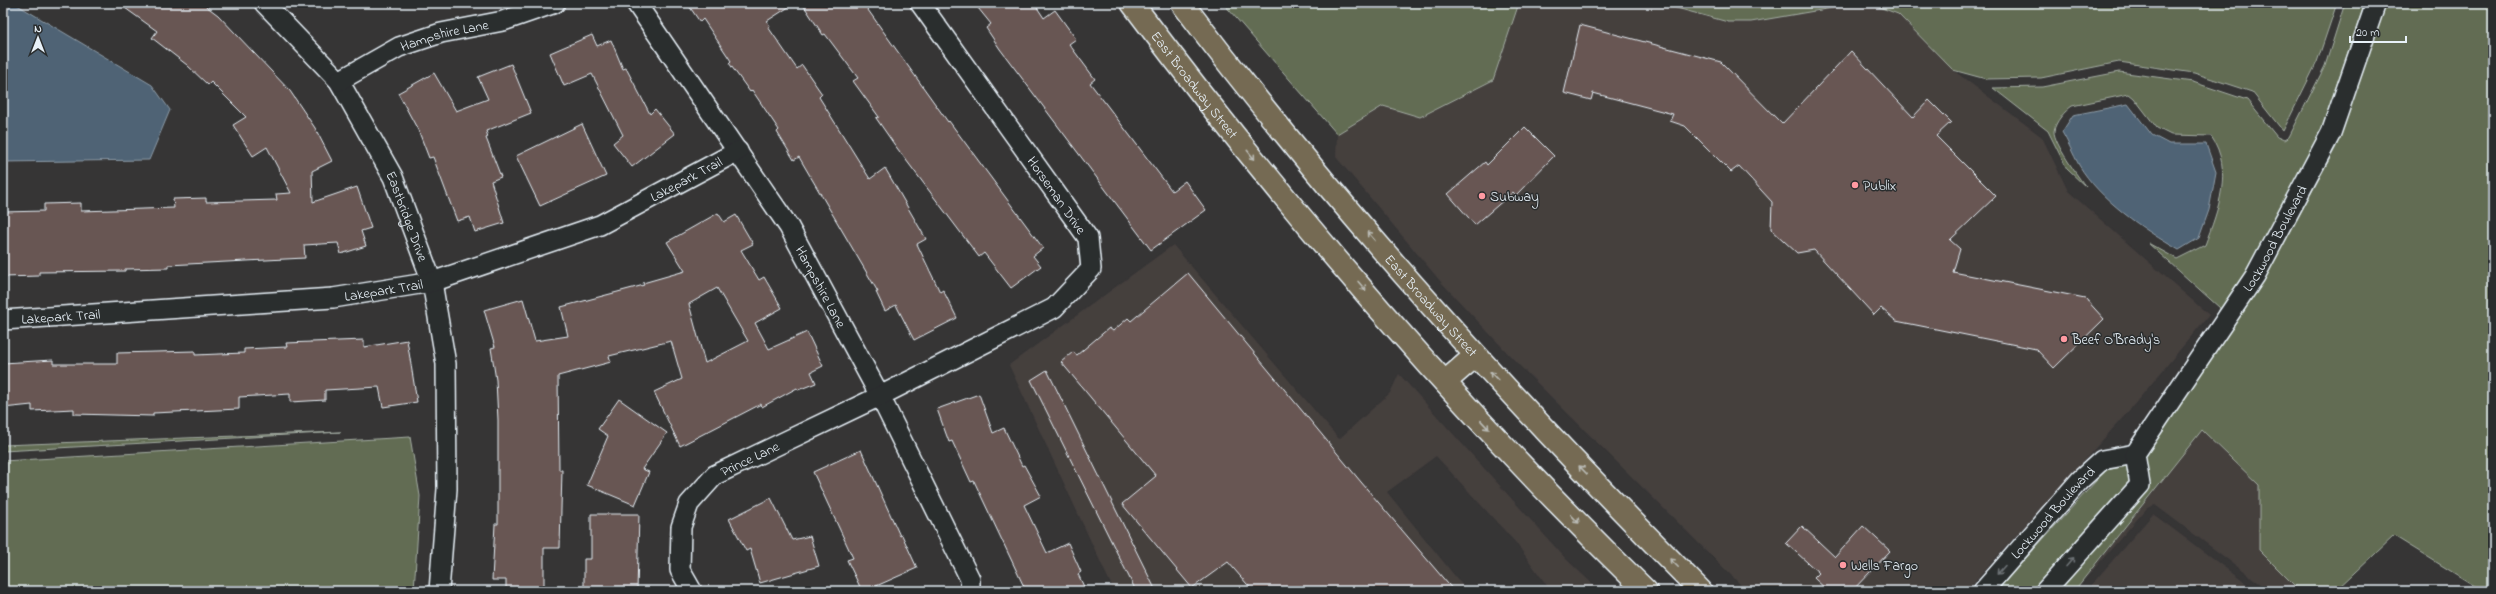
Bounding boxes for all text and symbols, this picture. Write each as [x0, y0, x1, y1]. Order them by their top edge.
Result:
street label: Hampshire Lane [398, 15, 491, 58]
north arrow [18, 18, 58, 58]
scale bar [2350, 18, 2406, 44]
text: N [34, 21, 42, 37]
text: 20 m [2356, 24, 2379, 42]
street label: East Broadway Street [1145, 27, 1242, 144]
one-way arrow [1246, 149, 1255, 160]
street label: Lakepark Trail [647, 152, 727, 208]
street label: Horseman Drive [1021, 152, 1091, 240]
street label: Eastbridge Drive [380, 167, 433, 266]
place label: Publix [1863, 176, 1896, 197]
marker: Publix [1850, 180, 1860, 190]
street label: Lockwood Boulevard [2238, 182, 2313, 296]
place label: Subway [1490, 187, 1539, 209]
marker: Subway [1477, 191, 1487, 201]
one-way arrow [1366, 231, 1375, 241]
street label: Hampshire Lane [789, 242, 851, 333]
street label: East Broadway Street [1379, 250, 1482, 363]
street label: Lakepark Trail [343, 275, 425, 308]
one-way arrow [1357, 281, 1366, 292]
street label: Lakepark Trail [21, 305, 101, 331]
place label: Beef O'Brady's [2071, 330, 2160, 352]
marker: Beef O'Brady's [2059, 334, 2069, 344]
one-way arrow [1489, 371, 1498, 381]
one-way arrow [1481, 420, 1490, 430]
street label: Prince Lane [717, 436, 784, 483]
street label: Lockwood Boulevard [2006, 462, 2101, 564]
one-way arrow [1579, 466, 1588, 476]
one-way arrow [1570, 514, 1580, 524]
place label: Wells Fargo [1851, 556, 1918, 578]
one-way arrow [2066, 556, 2075, 567]
one-way arrow [1669, 558, 1679, 568]
marker: Wells Fargo [1838, 560, 1848, 570]
one-way arrow [1997, 564, 2006, 575]

